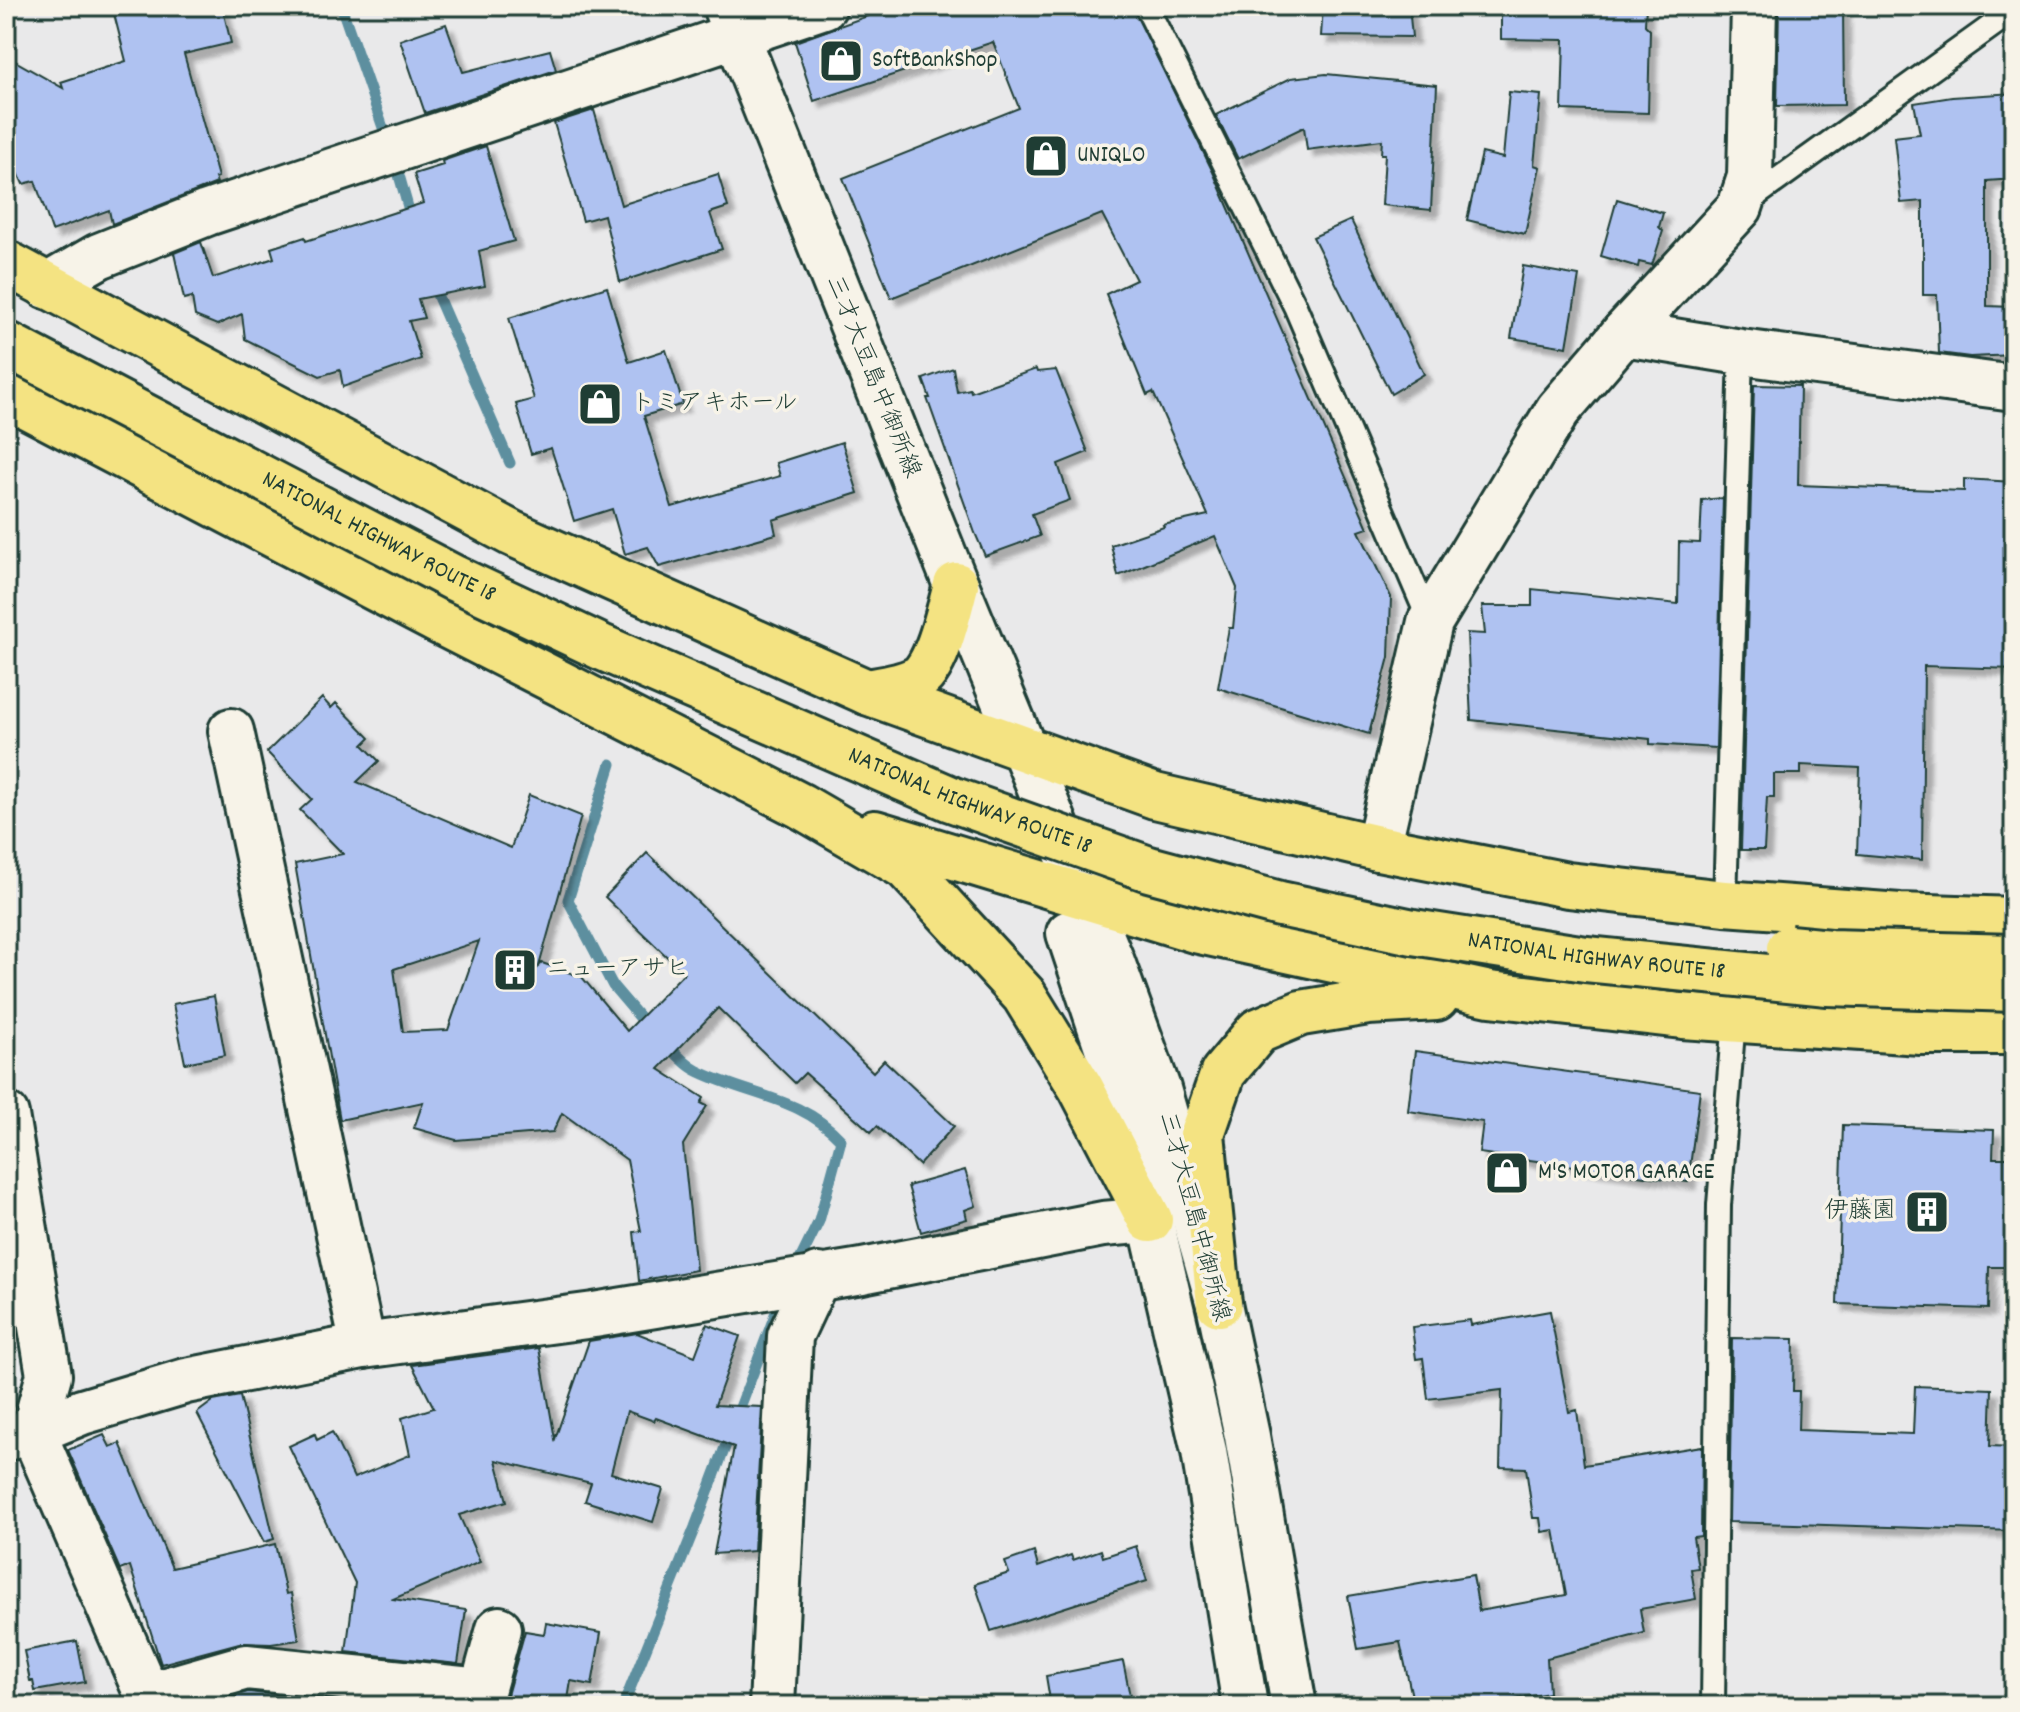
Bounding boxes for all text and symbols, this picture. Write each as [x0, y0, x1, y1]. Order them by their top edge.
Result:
shop icon: SoftBankShop [817, 37, 865, 85]
place label: SoftBankShop [872, 44, 997, 78]
shop icon: UNIQLO [1022, 132, 1070, 180]
place label: UNIQLO [1077, 139, 1145, 173]
street label: 三才大豆島中御所線 [816, 270, 928, 484]
shop icon: トミアキホール [576, 380, 624, 428]
place label: トミアキホール [631, 387, 798, 421]
street label: NATIONAL HIGHWAY ROUTE 18 [255, 463, 501, 612]
street label: NATIONAL HIGHWAY ROUTE 18 [842, 739, 1097, 864]
street label: NATIONAL HIGHWAY ROUTE 18 [1465, 924, 1727, 990]
building icon: ニューアサヒ [491, 946, 539, 994]
place label: ニューアサヒ [546, 953, 690, 987]
street label: 三才大豆島中御所線 [1149, 1108, 1237, 1326]
shop icon: M'S MOTOR GARAGE [1483, 1149, 1531, 1197]
place label: M'S MOTOR GARAGE [1538, 1156, 1714, 1190]
building icon: 伊藤園 [1903, 1188, 1951, 1236]
place label: 伊藤園 [1824, 1195, 1896, 1229]

